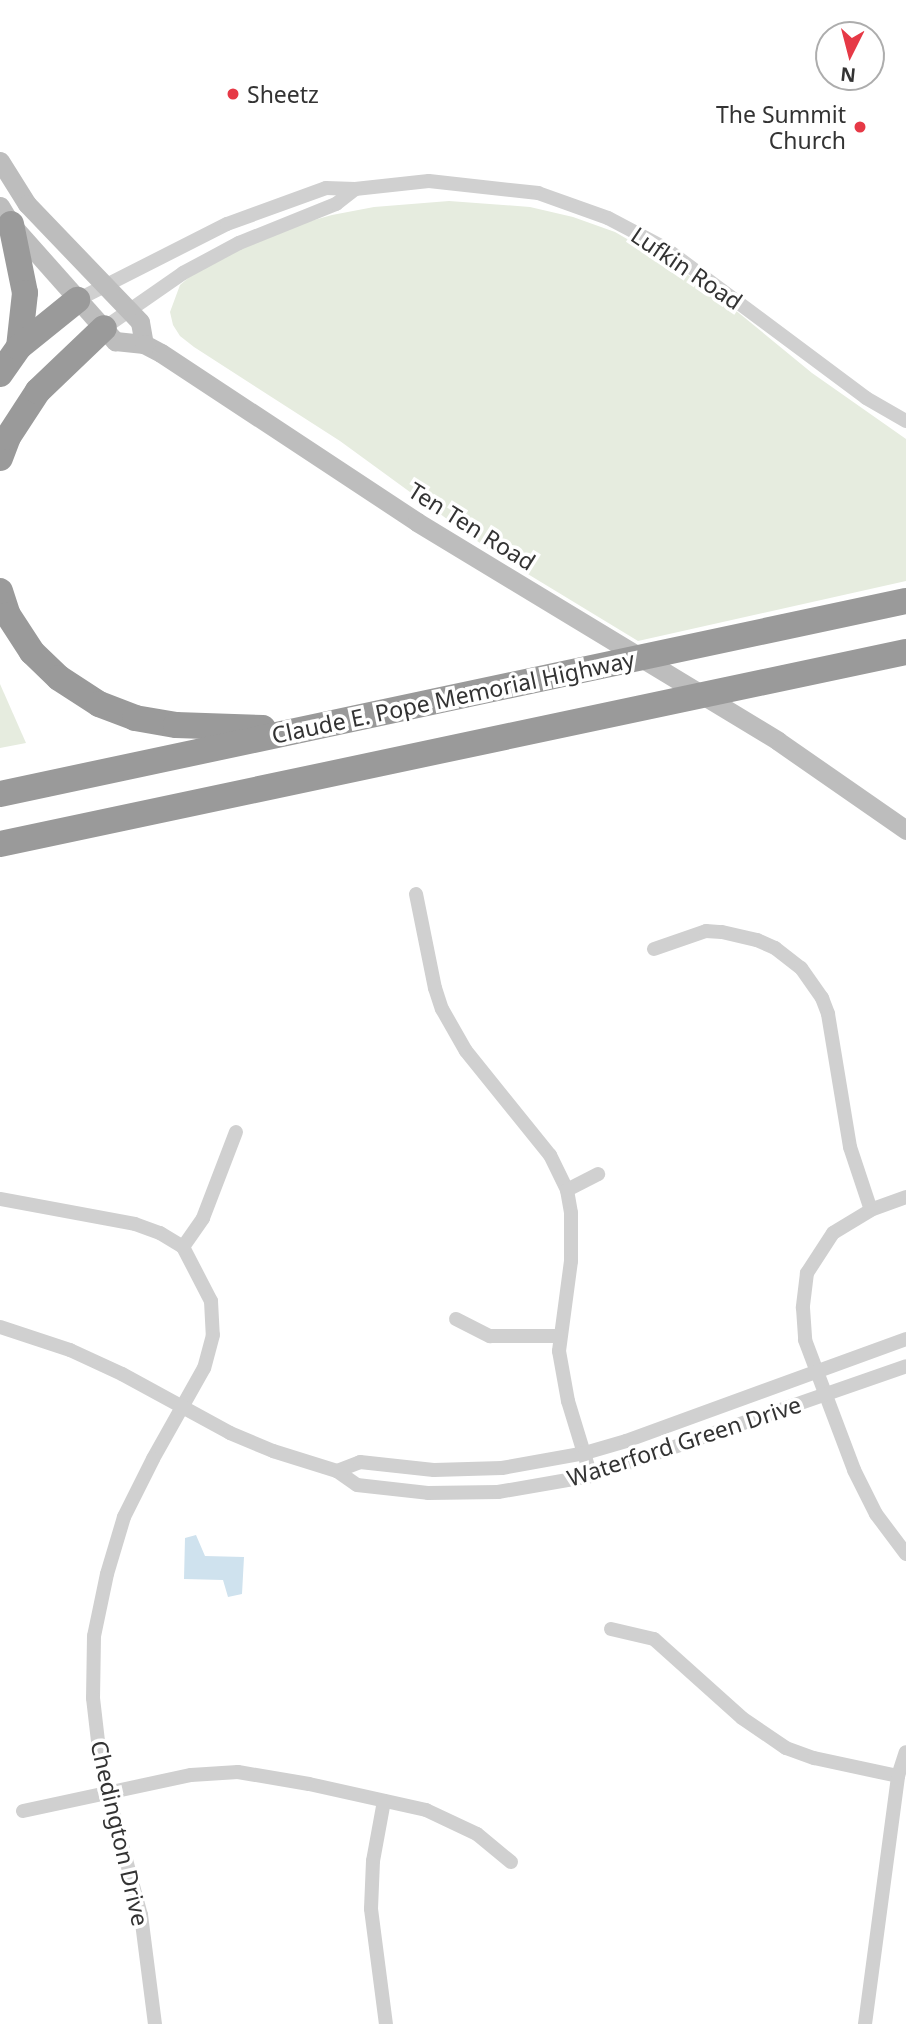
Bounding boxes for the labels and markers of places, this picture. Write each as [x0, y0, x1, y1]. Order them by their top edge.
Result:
place label: Sheetz [247, 80, 319, 108]
marker: Sheetz [225, 86, 241, 102]
place label: The Summit Church [716, 100, 846, 154]
marker: The Summit Church [852, 119, 868, 135]

